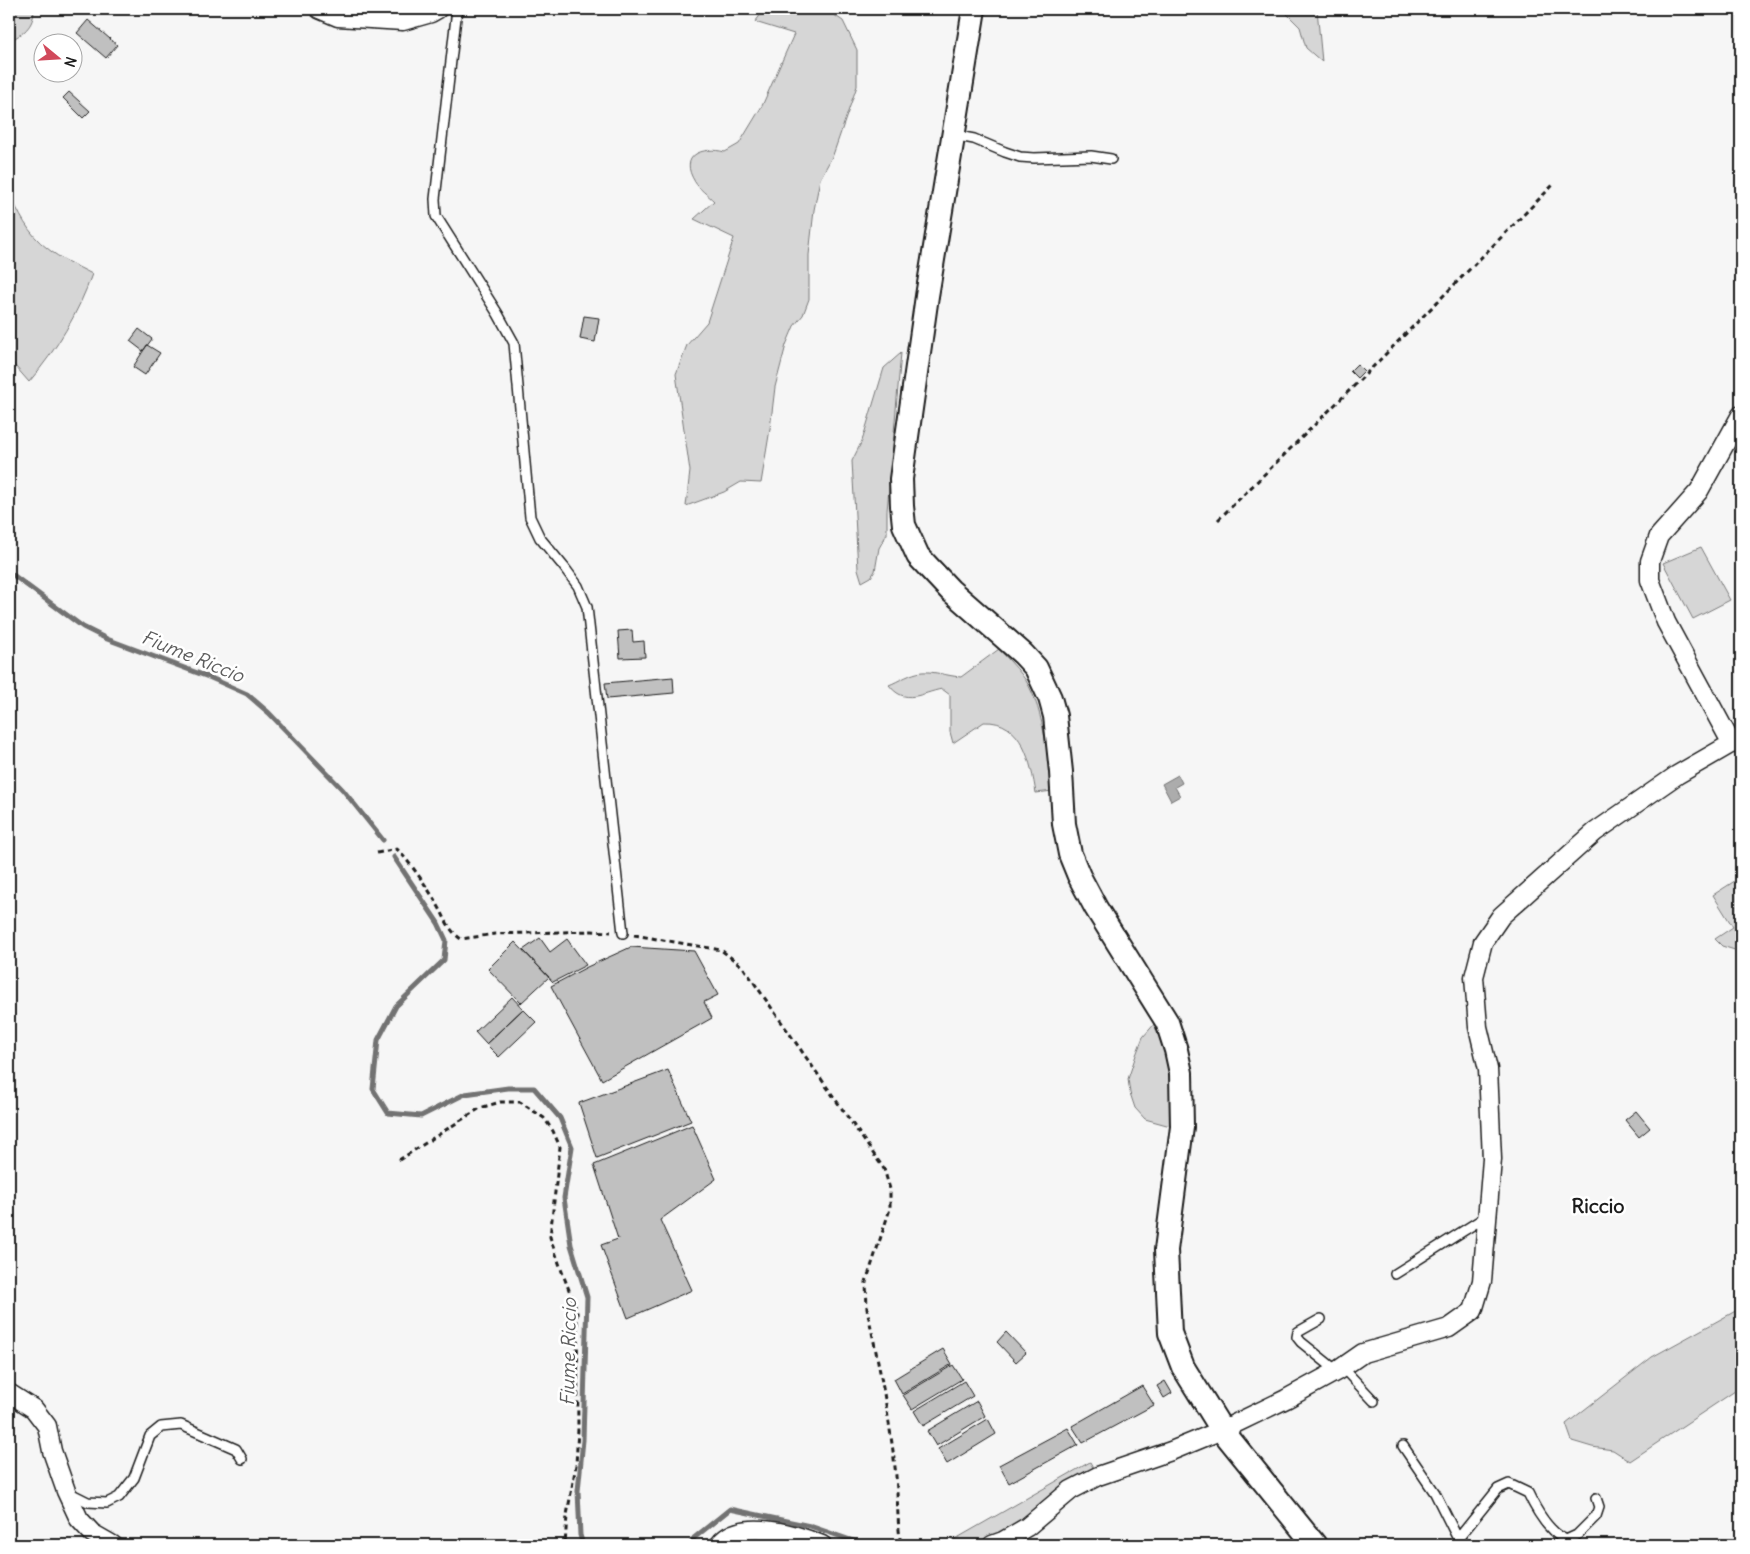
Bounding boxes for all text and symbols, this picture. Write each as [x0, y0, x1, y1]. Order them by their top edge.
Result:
north arrow [32, 32, 82, 82]
text: N [60, 55, 80, 69]
water label: Fiume Riccio [138, 625, 249, 688]
district label: Riccio [1571, 1193, 1625, 1218]
water label: Fiume Riccio [555, 1296, 581, 1406]

